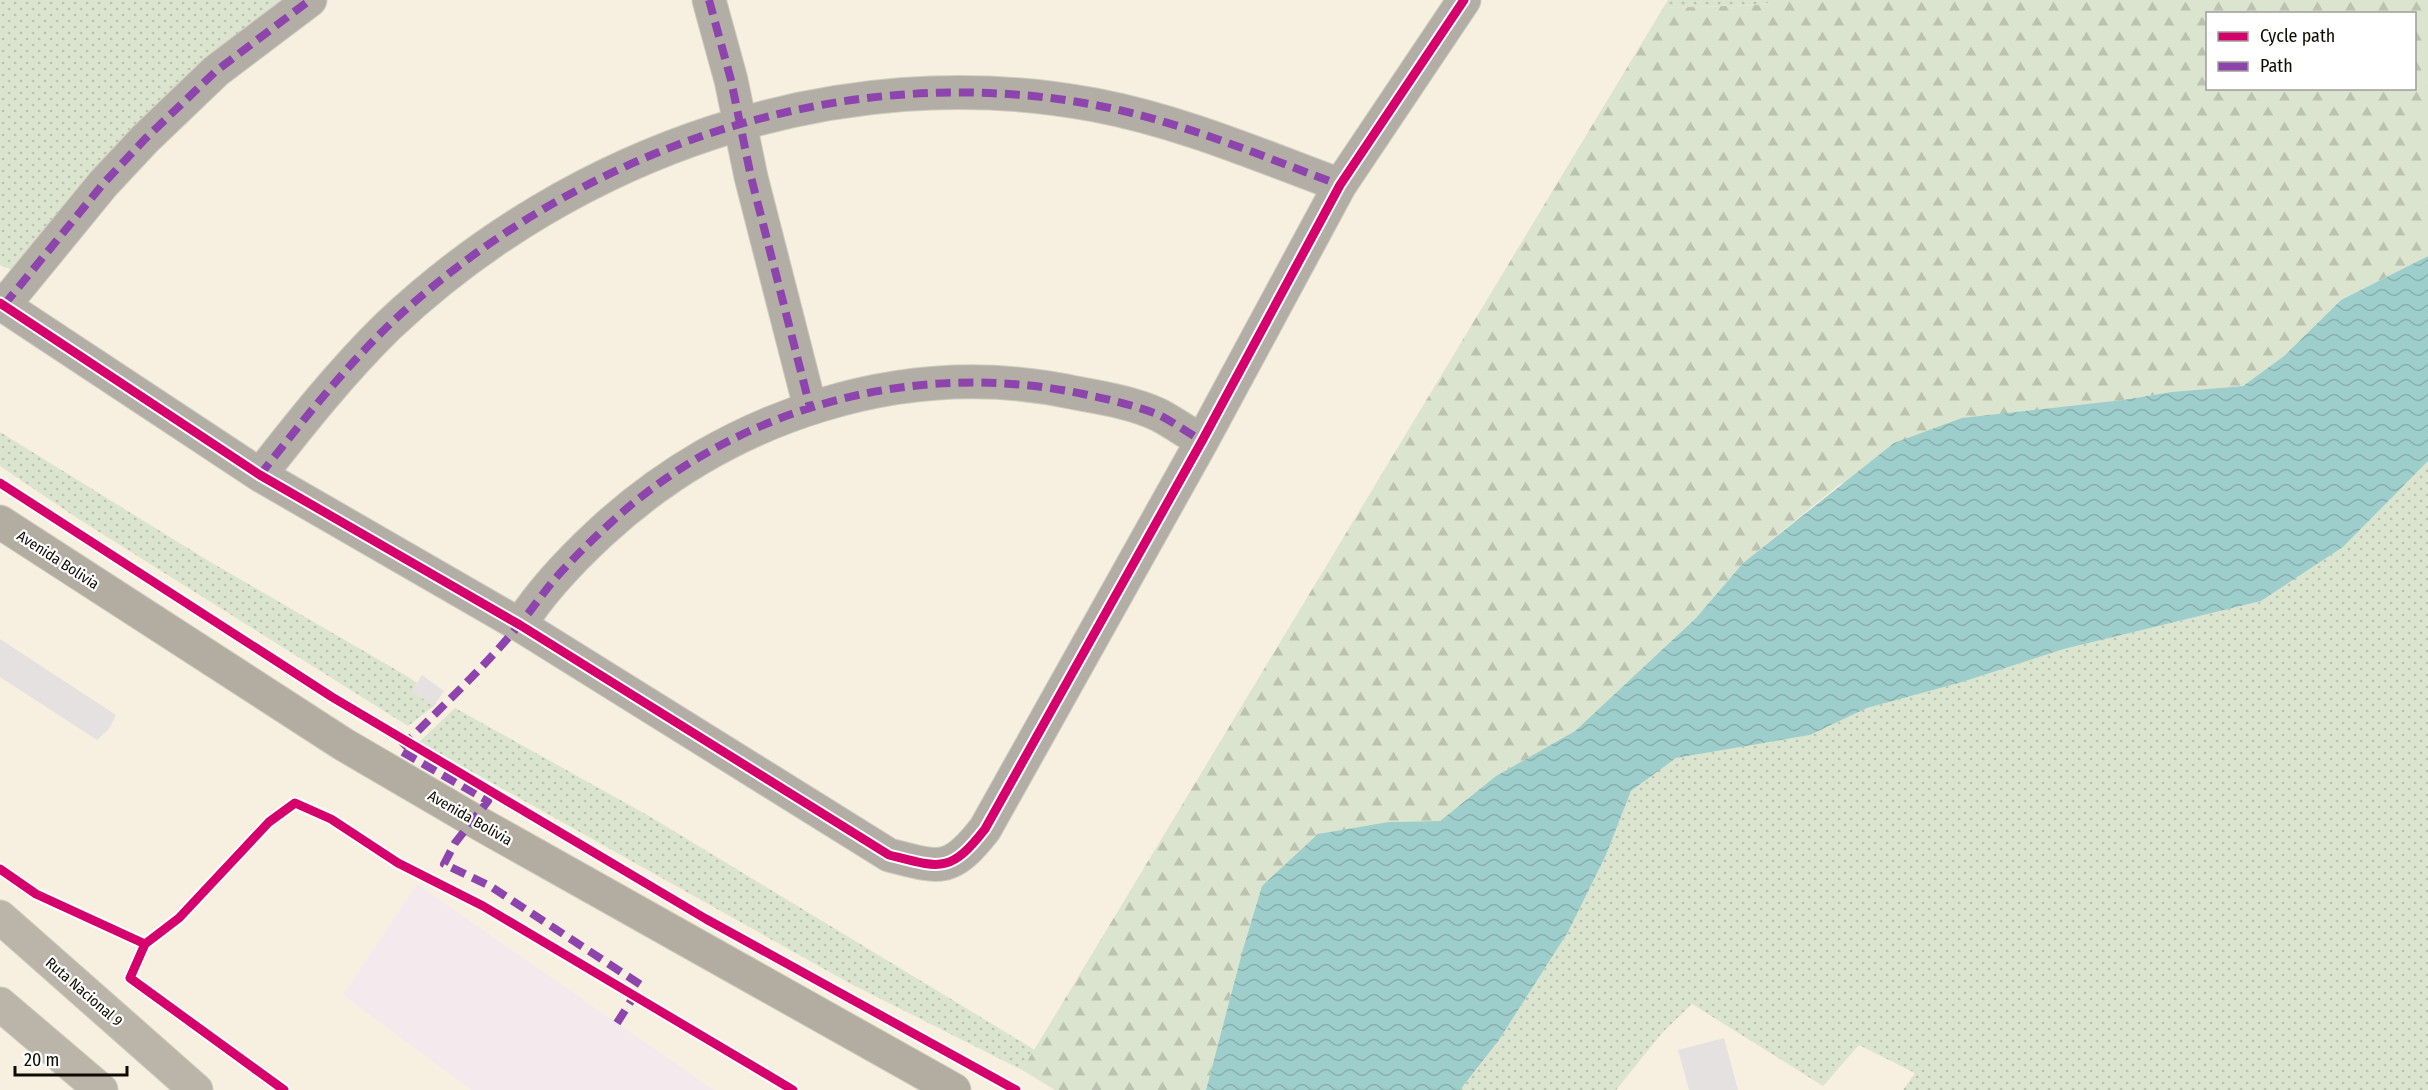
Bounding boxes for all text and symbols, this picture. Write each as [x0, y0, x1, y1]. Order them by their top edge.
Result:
legend [2206, 12, 2416, 90]
text: Cycle path [2260, 25, 2335, 47]
text: Path [2260, 55, 2293, 77]
street label: Avenida Bolivia [14, 527, 102, 593]
street label: Avenida Bolivia [425, 787, 515, 849]
street label: Ruta Nacional 9 [42, 954, 126, 1030]
scale bar [15, 1039, 128, 1077]
text: 20 m [24, 1049, 59, 1071]

